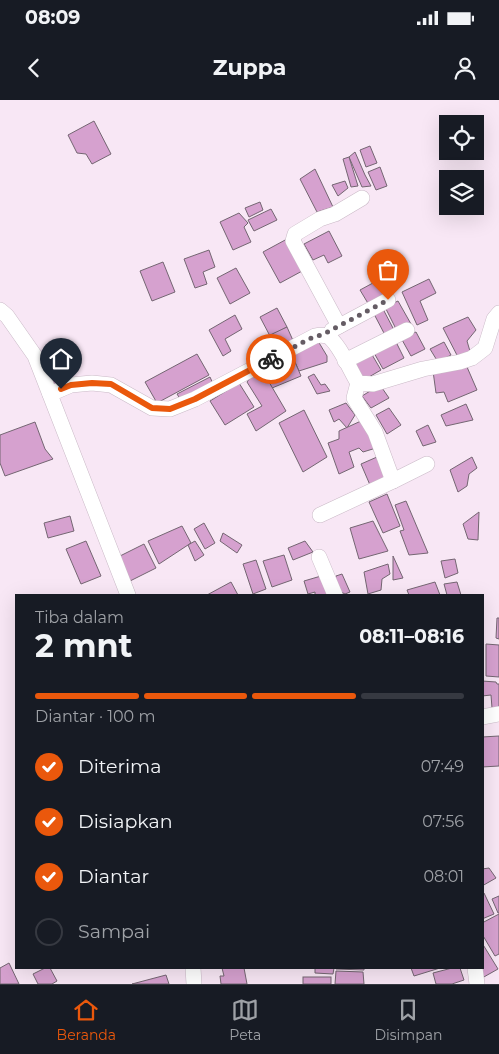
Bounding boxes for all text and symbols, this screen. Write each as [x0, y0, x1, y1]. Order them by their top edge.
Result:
text: 08:09 [25, 6, 80, 29]
icon: back [20, 54, 48, 82]
text: Zuppa [213, 54, 286, 81]
icon: person [451, 54, 479, 82]
map controls [439, 115, 484, 215]
button: locate [439, 115, 484, 160]
button: layers [439, 170, 484, 215]
pin [367, 249, 409, 300]
icon: bag [374, 256, 402, 284]
courier [246, 334, 296, 384]
pin [40, 338, 82, 389]
icon: home [47, 345, 75, 373]
icon: bike [257, 345, 285, 373]
text: Tiba dalam [35, 608, 124, 627]
text: 08:11–08:16 [359, 625, 464, 648]
text: 2 mnt [35, 626, 133, 665]
text: Diantar · 100 m [35, 707, 155, 726]
icon: check [35, 753, 63, 781]
text: Diterima [78, 755, 161, 778]
text: 07:49 [421, 757, 464, 776]
icon: check [35, 808, 63, 836]
text: Disiapkan [78, 810, 173, 833]
text: 07:56 [422, 812, 464, 831]
icon: check [35, 863, 63, 891]
text: Diantar [78, 865, 149, 888]
text: 08:01 [423, 867, 464, 886]
text: Sampai [78, 920, 150, 943]
tab: Beranda [57, 996, 116, 1044]
tab: Peta [229, 996, 261, 1044]
tab: Disimpan [374, 996, 442, 1044]

